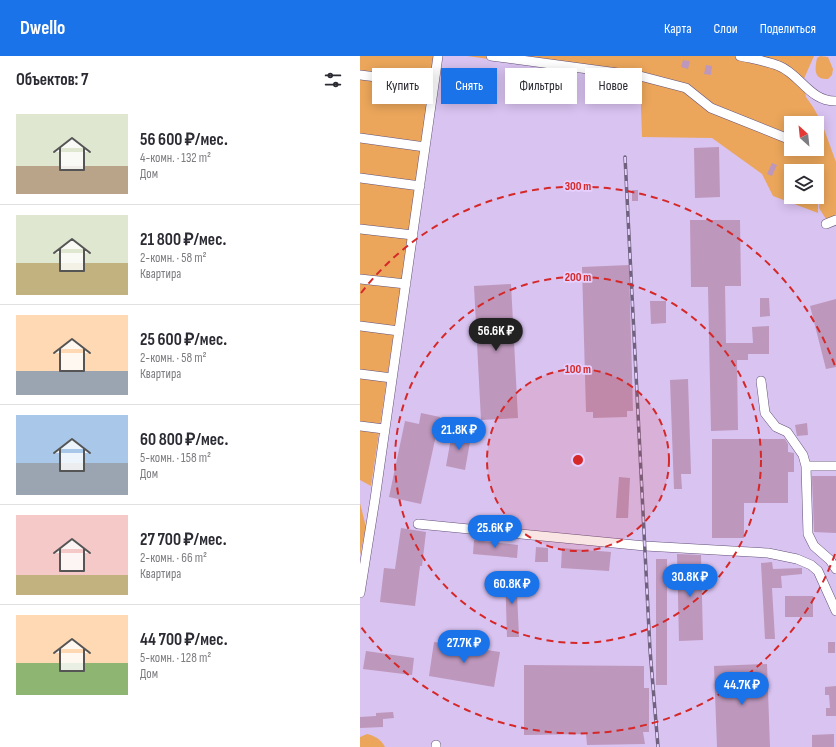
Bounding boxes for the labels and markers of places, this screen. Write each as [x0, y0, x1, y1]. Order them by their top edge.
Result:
pin: 56.6K ₽ [459, 318, 533, 352]
pin: 21.8K ₽ [422, 417, 496, 451]
centre of rings [571, 453, 585, 467]
pin: 25.6K ₽ [458, 515, 532, 549]
pin: 30.8K ₽ [653, 564, 727, 598]
pin: 60.8K ₽ [475, 571, 549, 605]
pin: 27.7K ₽ [427, 630, 501, 664]
pin: 44.7K ₽ [705, 672, 779, 706]

